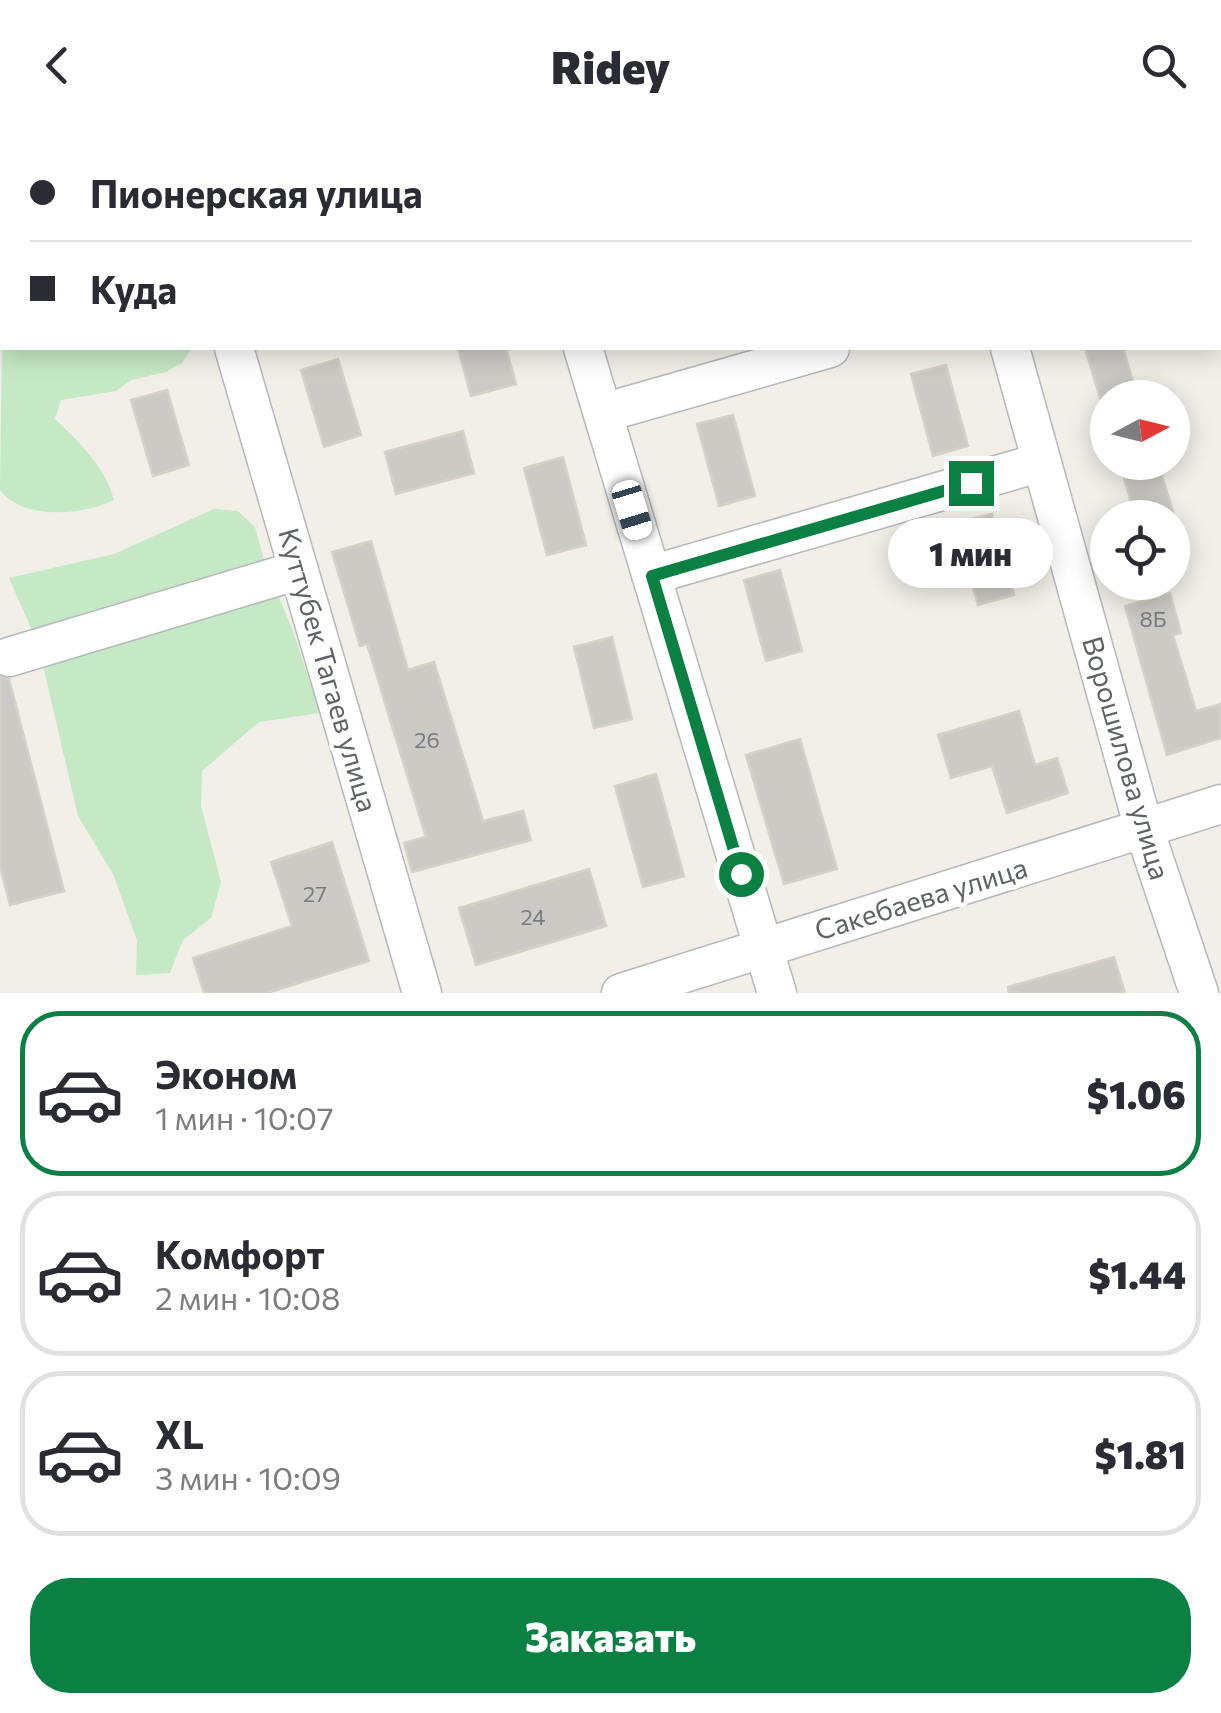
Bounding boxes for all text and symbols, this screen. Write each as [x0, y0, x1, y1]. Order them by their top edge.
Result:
icon: back [30, 38, 85, 93]
text: Ridey [551, 38, 670, 93]
icon: search [1136, 38, 1191, 93]
text: Пионерская улица [90, 169, 423, 216]
text: Куда [90, 265, 177, 312]
north arrow [1090, 380, 1190, 480]
map controls [1090, 380, 1190, 600]
route end [949, 461, 994, 506]
car [609, 477, 655, 543]
button: locate [1090, 500, 1190, 600]
callout: 1 мин [888, 518, 1054, 588]
street label: Куттубек Тагаев улица [272, 524, 386, 816]
text: 1 мин [929, 533, 1012, 573]
house number: 8Б [1139, 605, 1167, 632]
street label: Ворошилова улица [1076, 632, 1178, 883]
house number: 26 [414, 726, 440, 753]
street label: Сакебаева улица [810, 850, 1031, 947]
route start [719, 852, 764, 897]
house number: 27 [303, 880, 327, 907]
house number: 24 [520, 903, 546, 930]
icon: car [35, 1049, 125, 1139]
text: Эконом [155, 1050, 297, 1097]
text: $1.06 [1087, 1070, 1186, 1117]
text: 1 мин · 10:07 [155, 1097, 334, 1137]
icon: car [35, 1229, 125, 1319]
text: Комфорт [155, 1230, 325, 1277]
text: $1.44 [1088, 1250, 1186, 1297]
text: 2 мин · 10:08 [155, 1277, 340, 1317]
icon: car [35, 1409, 125, 1499]
text: XL [155, 1410, 204, 1457]
text: $1.81 [1095, 1430, 1186, 1477]
text: 3 мин · 10:09 [155, 1457, 341, 1497]
button: Заказать [30, 1578, 1191, 1693]

